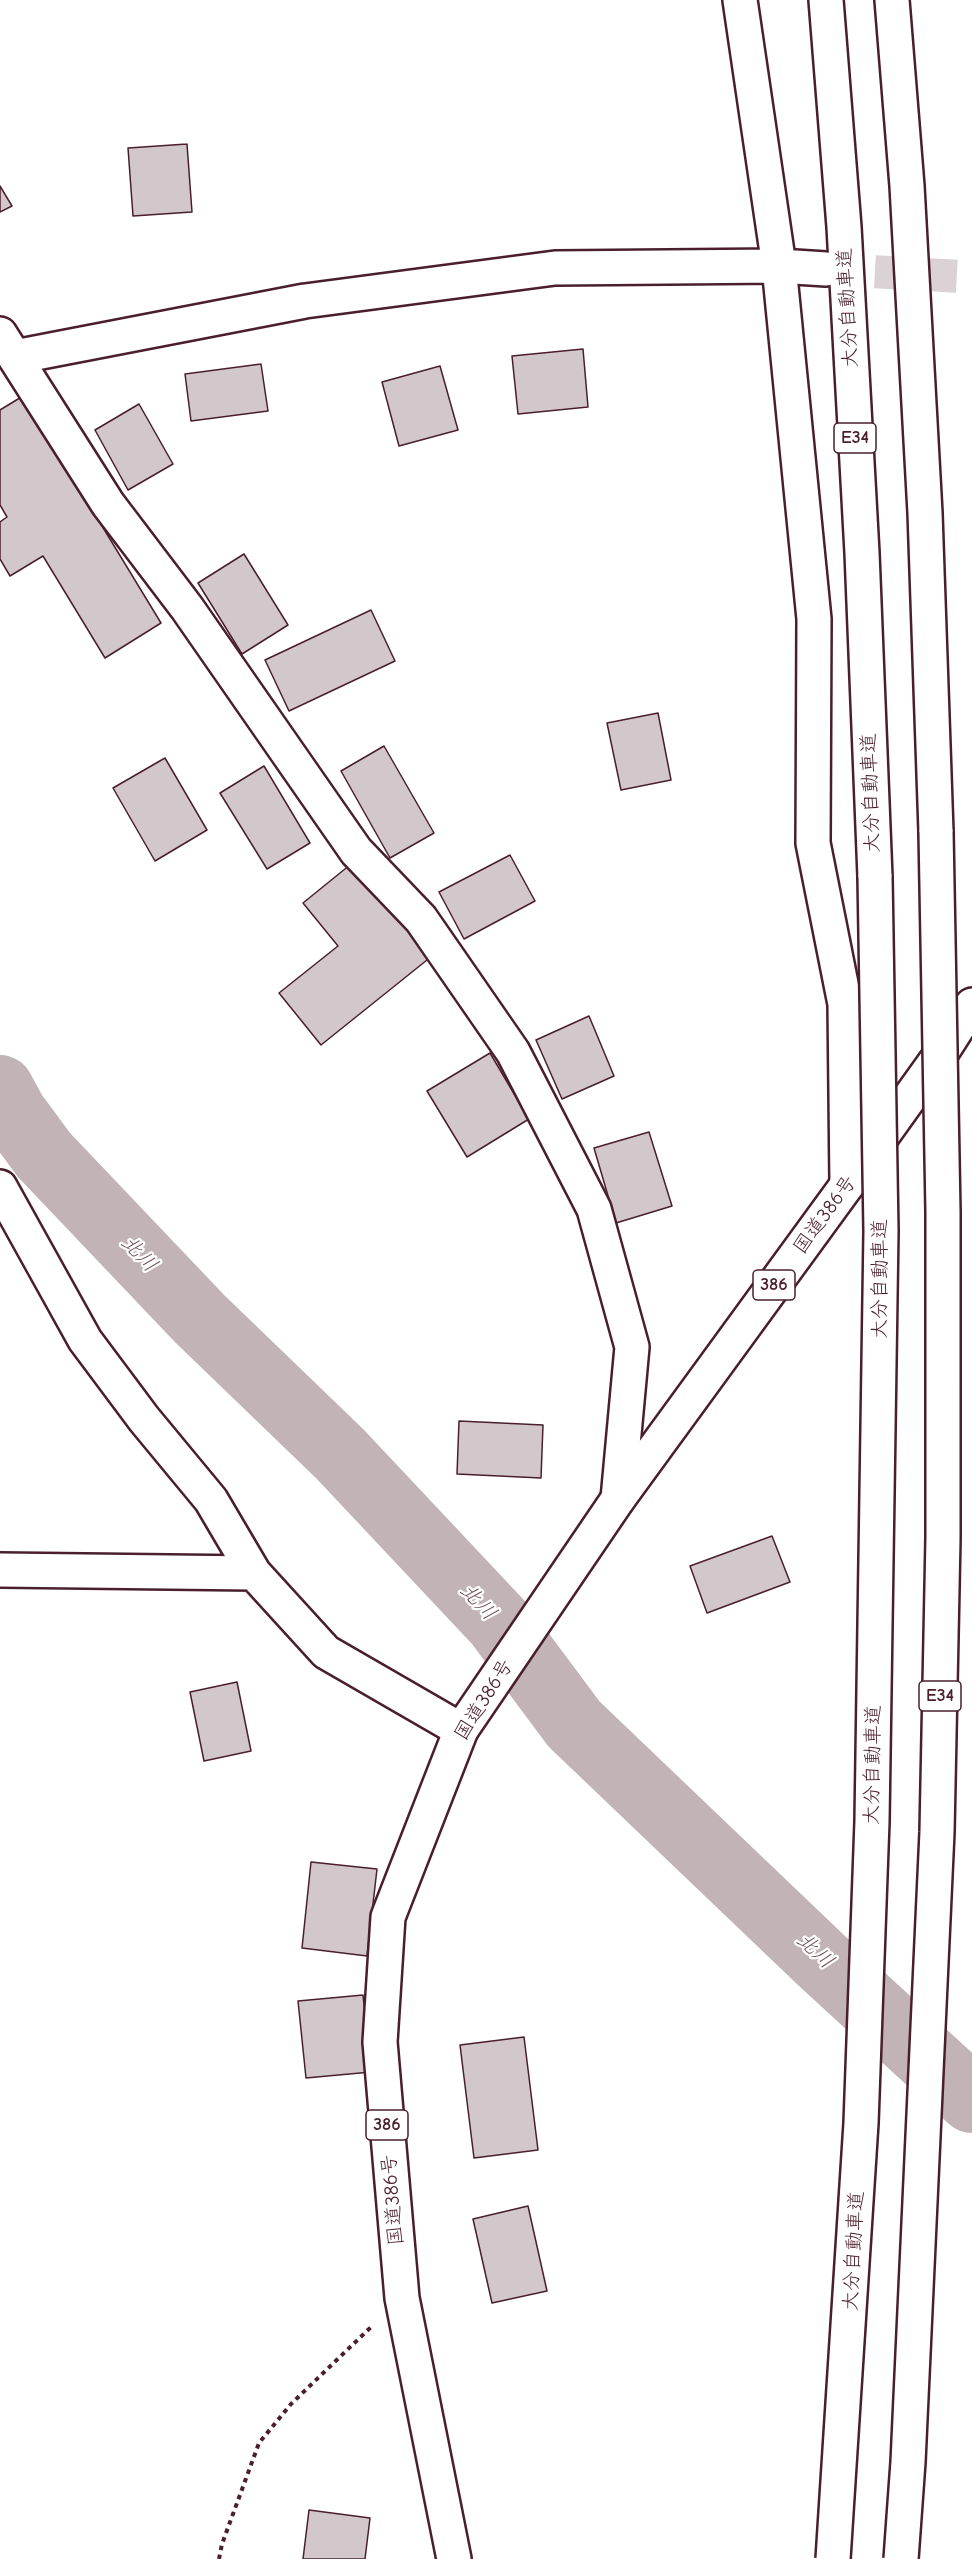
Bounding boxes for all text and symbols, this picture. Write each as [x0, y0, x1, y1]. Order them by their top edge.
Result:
street label: 大分自動車道 [833, 247, 863, 369]
road number: E34 [834, 423, 876, 453]
street label: 大分自動車道 [857, 733, 885, 853]
street label: 国道386号 [788, 1171, 862, 1259]
street label: 大分自動車道 [868, 1219, 892, 1339]
water label: 北川 [115, 1230, 163, 1278]
road number: 386 [753, 1270, 795, 1300]
water label: 北川 [454, 1578, 502, 1626]
street label: 国道386号 [450, 1655, 518, 1745]
road number: E34 [919, 1681, 961, 1711]
street label: 大分自動車道 [860, 1705, 886, 1825]
water label: 北川 [791, 1927, 839, 1975]
road number: 386 [366, 2110, 408, 2140]
street label: 国道386号 [377, 2153, 409, 2247]
street label: 大分自動車道 [839, 2190, 869, 2312]

